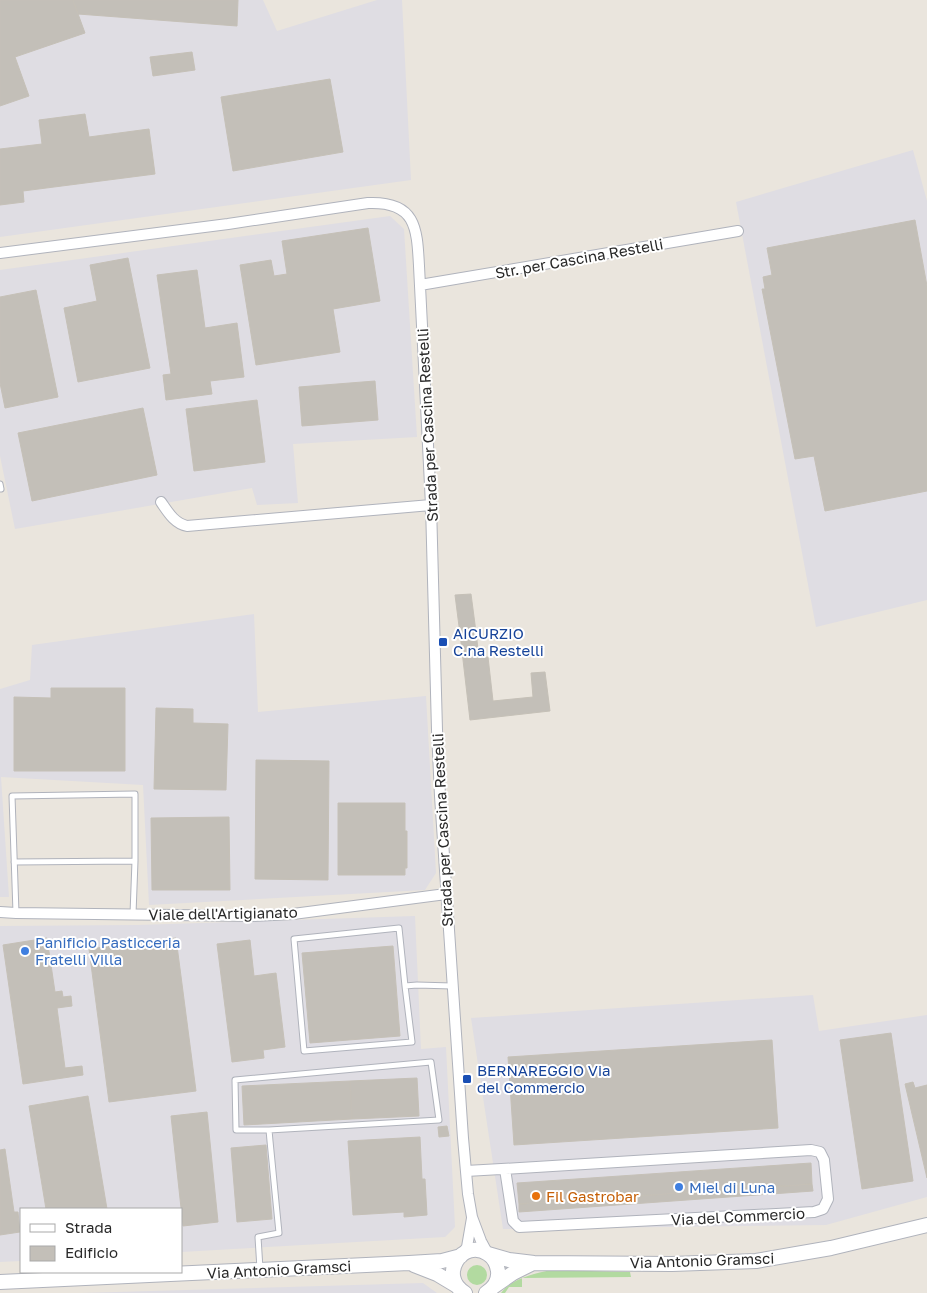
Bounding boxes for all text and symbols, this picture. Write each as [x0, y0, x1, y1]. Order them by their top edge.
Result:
street label: Str. per Cascina Restelli [494, 234, 664, 282]
street label: Strada per Cascina Restelli [413, 328, 441, 522]
place label: AICURZIO C.na Restelli [453, 624, 544, 659]
marker: AICURZIO C.na Restelli [437, 636, 449, 648]
street label: Strada per Cascina Restelli [428, 733, 456, 927]
street label: Viale dell'Artigianato [148, 903, 298, 923]
place label: Panificio Pasticceria Fratelli Villa [35, 933, 180, 968]
marker: Panificio Pasticceria Fratelli Villa [19, 945, 31, 957]
place label: BERNAREGGIO Via del Commercio [477, 1061, 610, 1096]
marker: BERNAREGGIO Via del Commercio [461, 1073, 473, 1085]
place label: Miel di Luna [689, 1178, 775, 1196]
marker: Miel di Luna [673, 1181, 685, 1193]
place label: Fil Gastrobar [546, 1187, 639, 1205]
marker: Fil Gastrobar [530, 1190, 542, 1202]
street label: Via del Commercio [671, 1204, 805, 1228]
legend [20, 1208, 182, 1273]
text: Strada [65, 1218, 112, 1236]
text: Edificio [65, 1243, 118, 1261]
street label: Via Antonio Gramsci [629, 1248, 775, 1272]
street label: Via Antonio Gramsci [206, 1256, 352, 1282]

